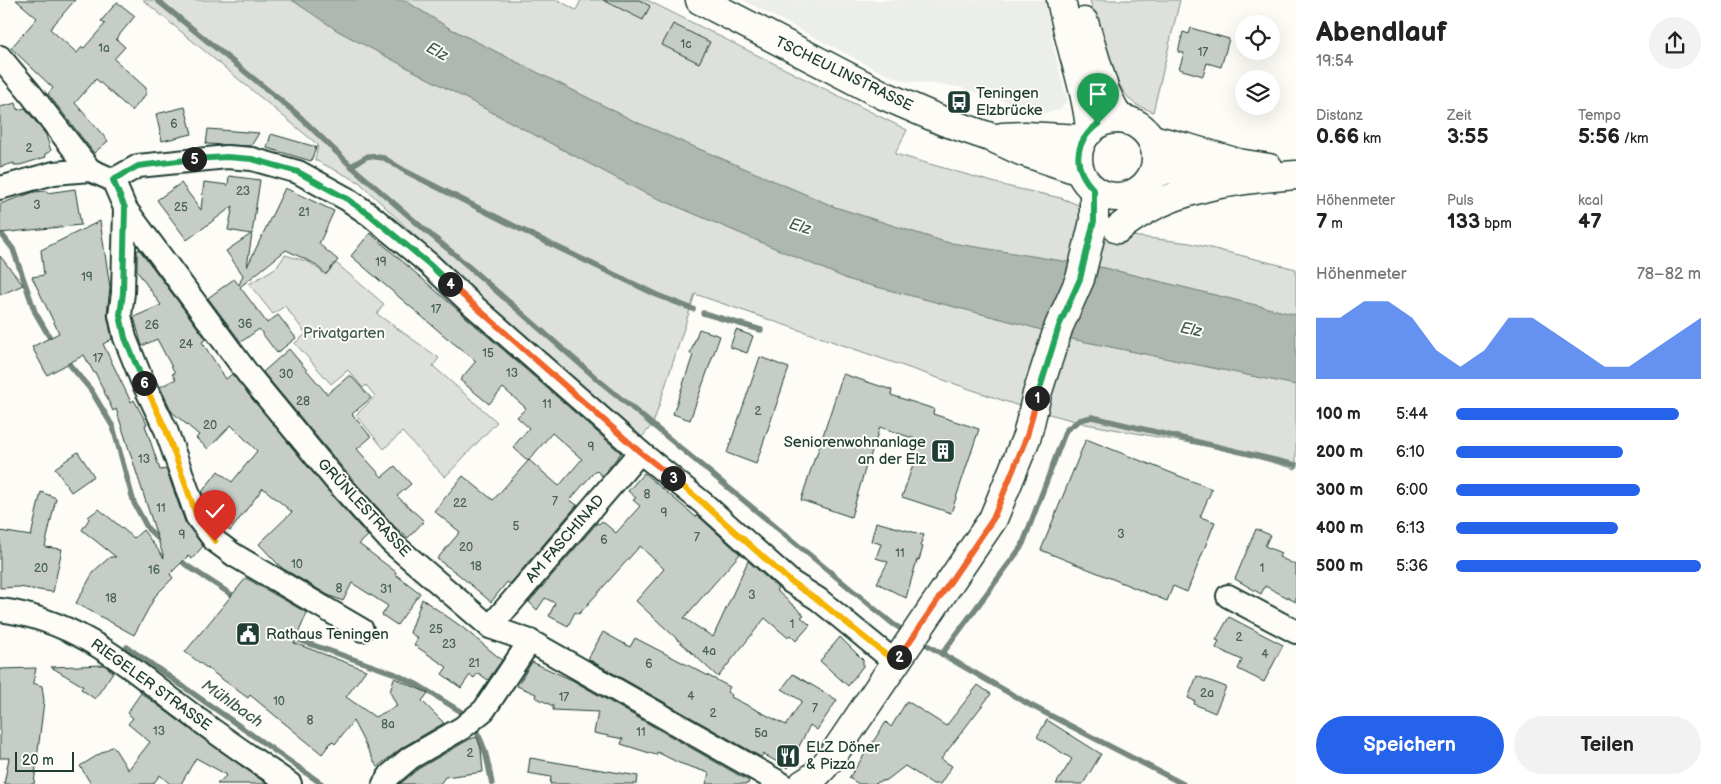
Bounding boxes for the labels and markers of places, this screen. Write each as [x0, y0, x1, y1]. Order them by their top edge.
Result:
pin [1077, 73, 1119, 124]
place label: Teningen Elzbrücke [976, 84, 1043, 120]
bus stop icon: Teningen Elzbrücke [946, 89, 972, 115]
pin: 5 [182, 146, 206, 172]
pin: 4 [438, 272, 462, 296]
pin: 6 [132, 370, 156, 396]
pin: 1 [1024, 386, 1050, 410]
place label: Seniorenwohnanlage an der Elz [784, 433, 927, 469]
building icon: Seniorenwohnanlage an der Elz [930, 438, 956, 464]
pin: 3 [660, 466, 686, 490]
pin [194, 490, 236, 541]
public building icon: Rathaus Teningen [235, 621, 261, 647]
place label: Rathaus Teningen [266, 625, 389, 644]
pin: 2 [886, 644, 912, 670]
place label: ELZ Döner & Pizza [806, 738, 880, 774]
restaurant icon: ELZ Döner & Pizza [775, 743, 801, 769]

